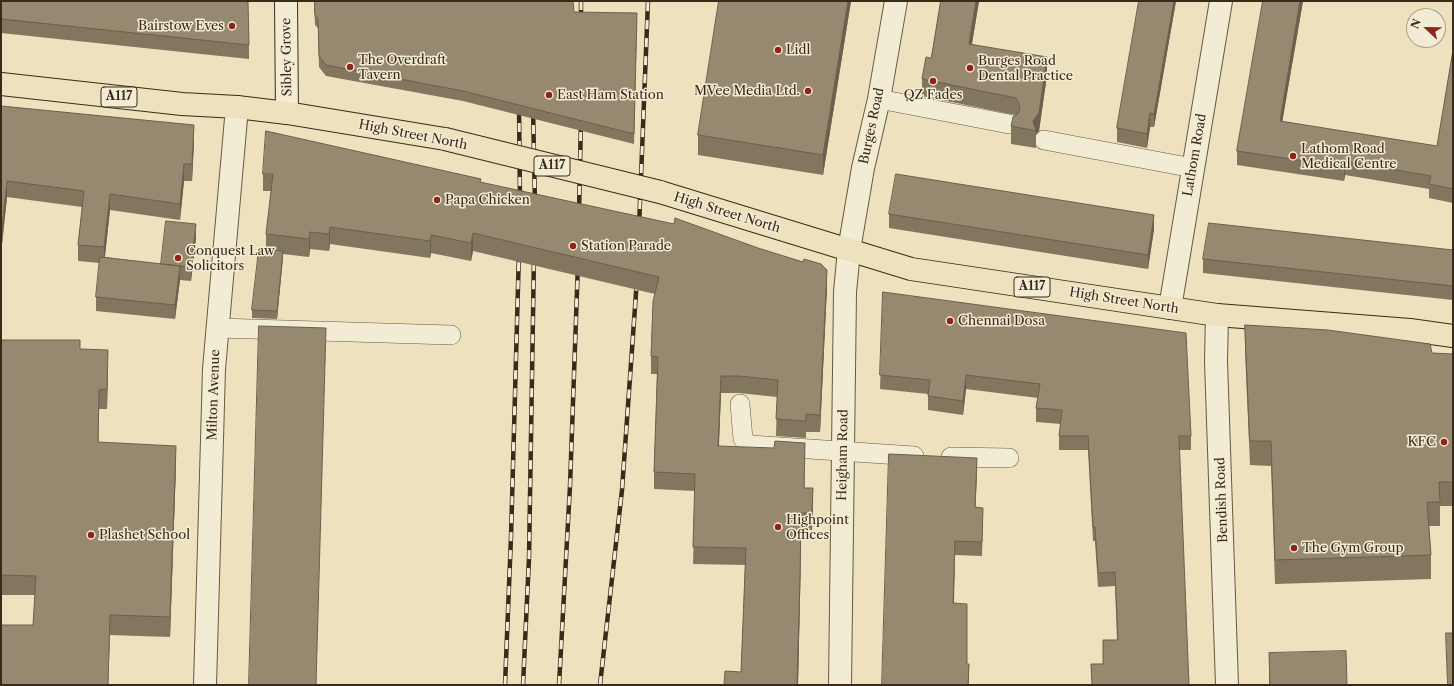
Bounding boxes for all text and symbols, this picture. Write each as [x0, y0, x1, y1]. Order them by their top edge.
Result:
north arrow [1406, 8, 1446, 48]
text: N [1408, 17, 1424, 31]
place label: Bairstow Eves [138, 18, 224, 34]
street label: Sibley Grove [279, 18, 295, 96]
marker: Bairstow Eves [227, 21, 237, 31]
place label: Lidl [786, 42, 810, 58]
marker: Lidl [773, 45, 783, 55]
place label: The Overdraft Tavern [358, 52, 446, 83]
place label: Burges Road Dental Practice [978, 53, 1073, 84]
marker: The Overdraft Tavern [345, 62, 355, 72]
marker: Burges Road Dental Practice [965, 63, 975, 73]
marker: QZ Fades [928, 76, 938, 86]
place label: MVee Media Ltd. [694, 83, 800, 99]
marker: MVee Media Ltd. [803, 86, 813, 96]
street label: Burges Road [856, 86, 888, 166]
road number: A117 [101, 87, 137, 107]
place label: East Ham Station [557, 87, 664, 103]
place label: QZ Fades [904, 87, 962, 103]
marker: East Ham Station [544, 90, 554, 100]
street label: Lathom Road [1180, 112, 1210, 198]
street label: High Street North [357, 117, 469, 153]
place label: Lathom Road Medical Centre [1301, 141, 1397, 172]
marker: Lathom Road Medical Centre [1288, 151, 1298, 161]
road number: A117 [534, 156, 570, 176]
street label: High Street North [672, 189, 782, 237]
place label: Papa Chicken [445, 192, 530, 208]
marker: Papa Chicken [432, 195, 442, 205]
place label: Station Parade [581, 238, 671, 254]
marker: Station Parade [568, 241, 578, 251]
place label: Conquest Law Solicitors [186, 243, 275, 274]
marker: Conquest Law Solicitors [173, 253, 183, 263]
road number: A117 [1014, 277, 1050, 297]
street label: High Street North [1068, 285, 1180, 317]
place label: Chennai Dosa [958, 313, 1045, 329]
marker: Chennai Dosa [945, 316, 955, 326]
street label: Milton Avenue [205, 349, 223, 441]
street label: Heigham Road [834, 409, 852, 501]
place label: KFC [1407, 434, 1436, 450]
marker: KFC [1439, 437, 1449, 447]
street label: Bendish Road [1213, 457, 1231, 543]
place label: Highpoint Offices [786, 512, 849, 543]
marker: Highpoint Offices [773, 522, 783, 532]
place label: Plashet School [99, 527, 190, 543]
marker: Plashet School [86, 530, 96, 540]
place label: The Gym Group [1302, 540, 1404, 556]
marker: The Gym Group [1289, 543, 1299, 553]

